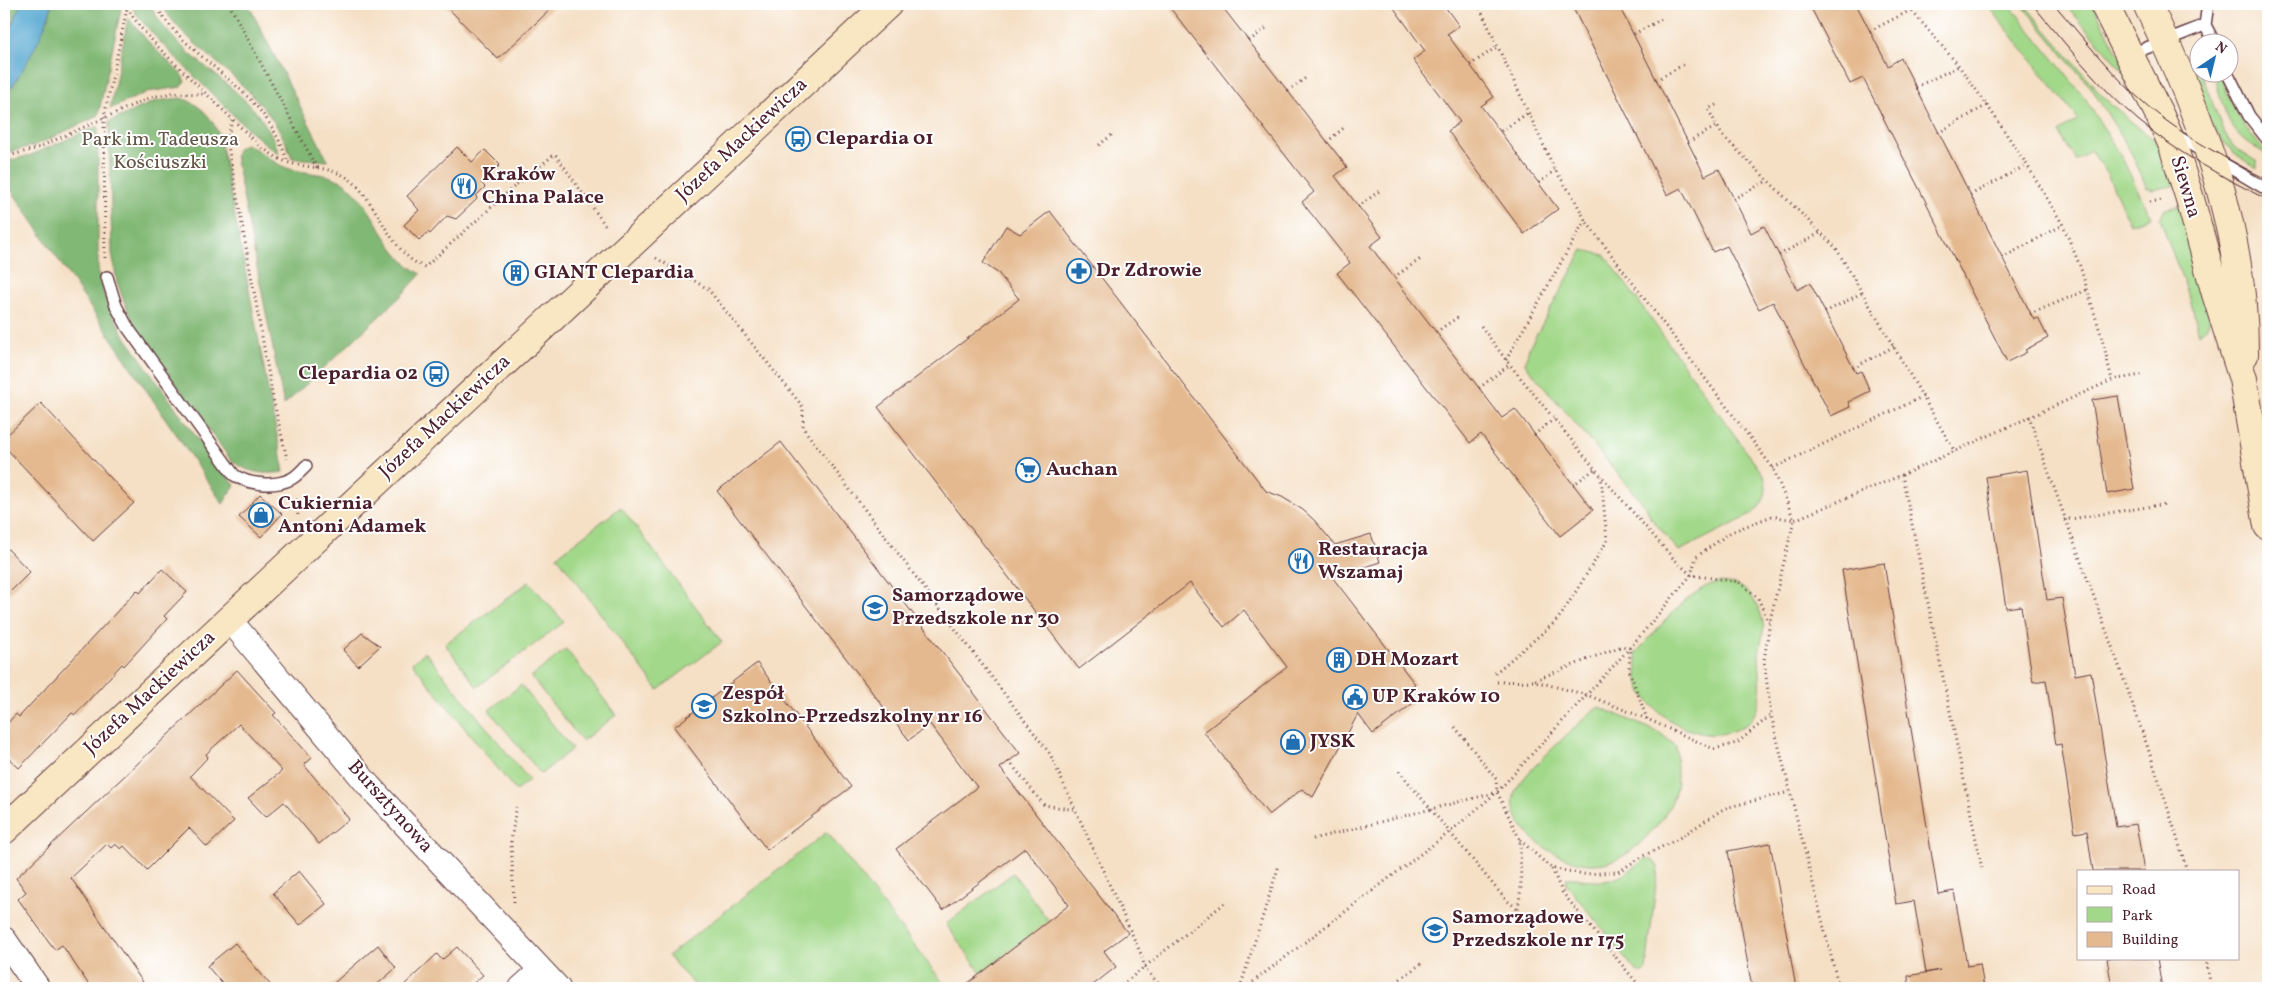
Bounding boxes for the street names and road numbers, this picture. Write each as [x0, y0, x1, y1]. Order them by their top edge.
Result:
street label: Józefa Mackiewicza [670, 71, 814, 209]
street label: Siewna [2162, 152, 2208, 222]
street label: Józefa Mackiewicza [373, 348, 517, 486]
street label: Józefa Mackiewicza [78, 624, 222, 762]
street label: Bursztynowa [341, 754, 439, 860]

